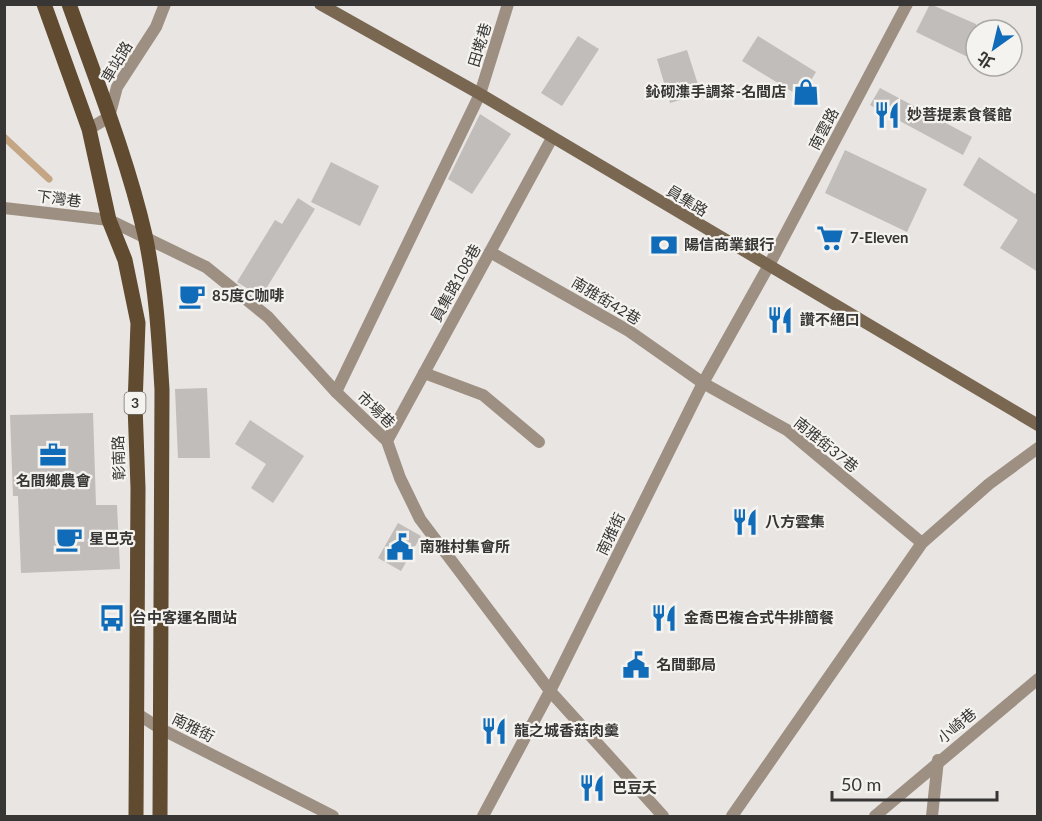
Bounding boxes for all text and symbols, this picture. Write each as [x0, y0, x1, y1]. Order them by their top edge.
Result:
north arrow [964, 18, 1024, 78]
street label: 田墘巷 [464, 21, 494, 69]
street label: 車站路 [97, 38, 135, 85]
text: 北 [973, 48, 997, 73]
shop icon: 鈊砌潗手調茶-名間店 [791, 77, 821, 107]
place label: 鈊砌潗手調茶-名間店 [645, 82, 786, 100]
restaurant icon: 妙菩提素食餐館 [872, 100, 902, 130]
street label: 南雲路 [805, 104, 842, 153]
place label: 妙菩提素食餐館 [907, 105, 1012, 123]
street label: 員集路 [664, 181, 711, 219]
street label: 下灣巷 [36, 186, 83, 210]
supermarket icon: 7-Eleven [815, 223, 845, 253]
place label: 7-Eleven [850, 228, 909, 246]
bank icon: 陽信商業銀行 [649, 230, 679, 260]
place label: 陽信商業銀行 [684, 235, 774, 253]
street label: 員集路108巷 [426, 240, 484, 325]
street label: 南雅街42巷 [569, 272, 644, 328]
cafe icon: 85度C咖啡 [177, 281, 207, 311]
place label: 85度C咖啡 [212, 286, 284, 304]
restaurant icon: 讚不絕口 [765, 305, 795, 335]
place label: 讚不絕口 [800, 310, 860, 328]
street label: 市場巷 [354, 387, 399, 431]
road number: 3 [124, 392, 146, 414]
street label: 南雅街37巷 [791, 413, 862, 476]
street label: 彰南路 [108, 435, 128, 481]
office icon: 名間鄉農會 [38, 440, 68, 470]
place label: 名間鄉農會 [15, 471, 91, 489]
restaurant icon: 八方雲集 [730, 507, 760, 537]
street label: 南雅街 [592, 509, 628, 558]
place label: 八方雲集 [765, 512, 825, 530]
cafe icon: 星巴克 [54, 524, 84, 554]
place label: 星巴克 [89, 529, 134, 547]
public building icon: 南雅村集會所 [385, 532, 415, 562]
place label: 南雅村集會所 [420, 537, 510, 555]
bus stop icon: 台中客運名間站 [97, 603, 127, 633]
restaurant icon: 金喬巴複合式牛排簡餐 [649, 603, 679, 633]
place label: 台中客運名間站 [132, 608, 237, 626]
place label: 金喬巴複合式牛排簡餐 [684, 608, 834, 626]
public building icon: 名間郵局 [621, 650, 651, 680]
place label: 名間郵局 [656, 655, 716, 673]
street label: 小崎巷 [933, 704, 979, 747]
street label: 南雅街 [169, 709, 218, 745]
restaurant icon: 龍之城香菇肉羹 [479, 716, 509, 746]
place label: 龍之城香菇肉羹 [514, 721, 619, 739]
scale bar [832, 764, 997, 802]
restaurant icon: 巴豆夭 [577, 773, 607, 803]
text: 50 m [841, 773, 881, 795]
place label: 巴豆夭 [612, 778, 657, 796]

